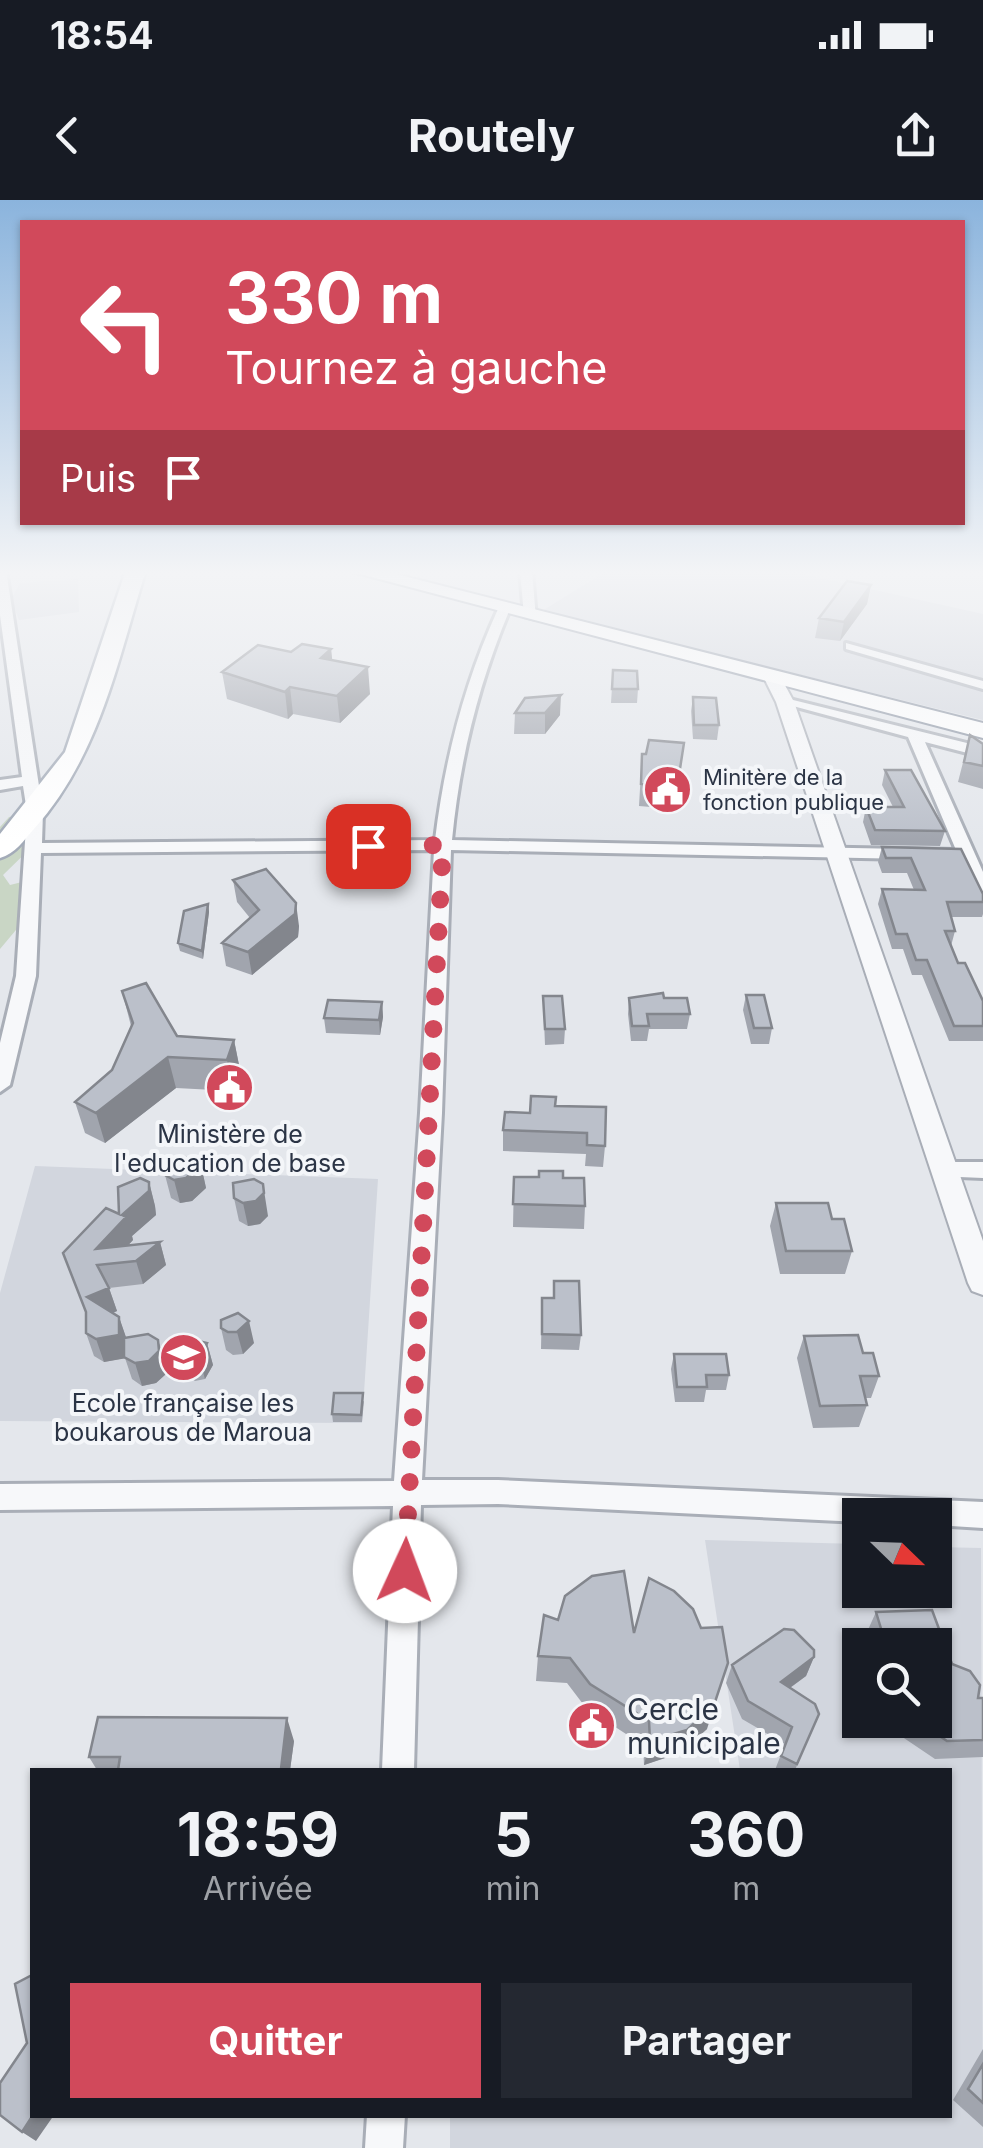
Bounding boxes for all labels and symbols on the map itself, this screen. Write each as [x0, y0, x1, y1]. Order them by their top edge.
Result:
public building icon: Minitère de la fonction publique [642, 764, 694, 816]
place label: Minitère de la fonction publique [703, 764, 884, 815]
pin [326, 804, 411, 889]
public building icon: Ministère de l'education de base [204, 1062, 256, 1114]
place label: Ministère de l'education de base [114, 1119, 346, 1178]
school or university icon: Ecole française les boukarous de Maroua [157, 1331, 209, 1383]
place label: Ecole française les boukarous de Maroua [54, 1388, 312, 1447]
north arrow [842, 1498, 952, 1608]
position arrow [353, 1519, 457, 1623]
place label: Cercle municipale [627, 1691, 781, 1761]
public building icon: Cercle municipale [566, 1700, 618, 1752]

